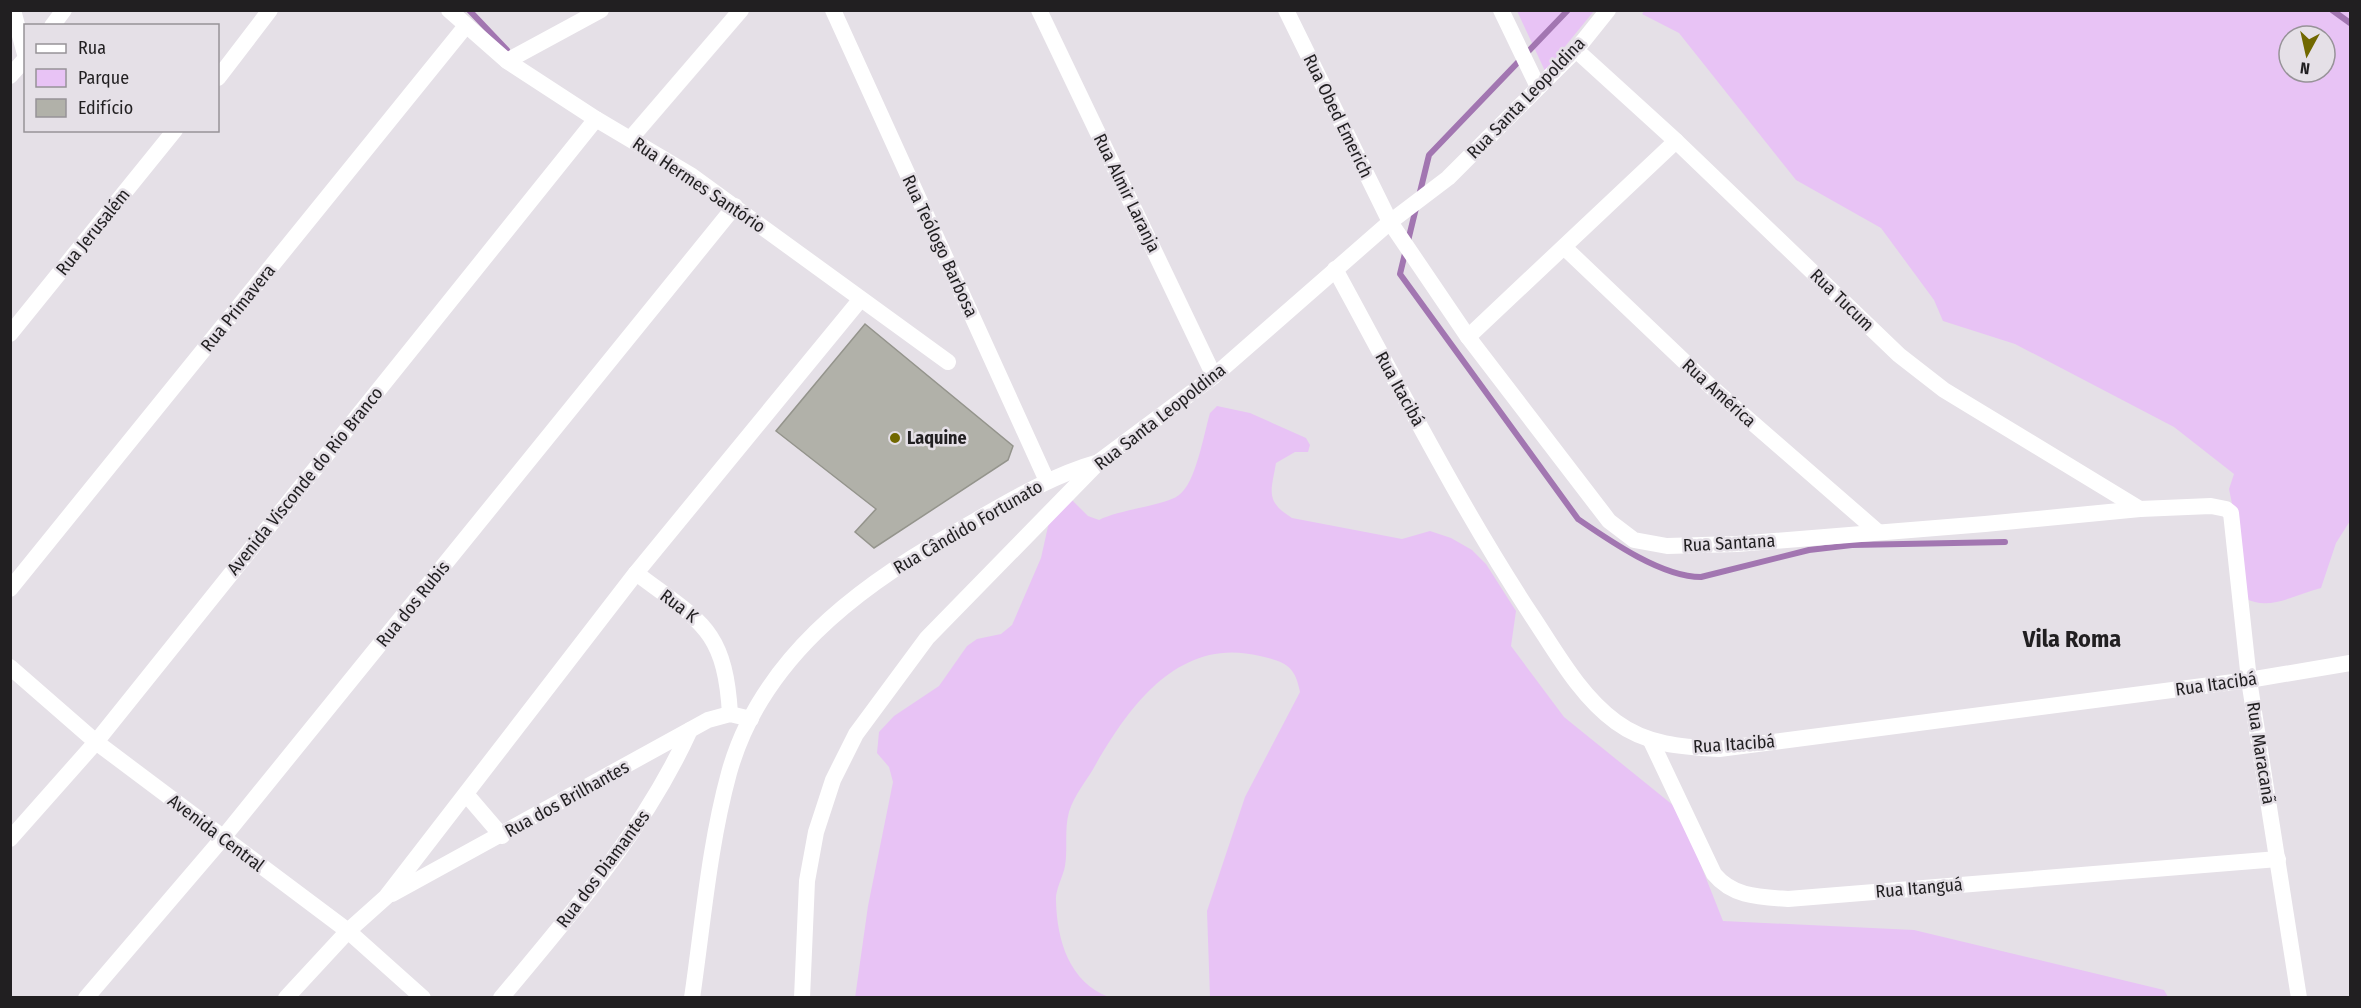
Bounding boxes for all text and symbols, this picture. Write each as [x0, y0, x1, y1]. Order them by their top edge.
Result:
legend [24, 24, 219, 132]
north arrow [2277, 24, 2337, 84]
street label: Rua Santa Leopoldina [1462, 33, 1590, 163]
text: Rua [78, 37, 106, 59]
street label: Rua Obed Emerich [1299, 51, 1377, 181]
text: N [2299, 58, 2311, 78]
text: Parque [78, 67, 129, 89]
text: Edifício [78, 97, 133, 119]
street label: Rua Almir Laranja [1089, 130, 1165, 256]
street label: Rua Hermes Santório [628, 132, 770, 238]
street label: Rua Teólogo Barbosa [897, 171, 983, 321]
street label: Rua Jerusalém [51, 184, 135, 280]
street label: Rua Primavera [196, 260, 280, 356]
street label: Rua Tucum [1806, 264, 1878, 336]
street label: Rua Itacibá [1370, 348, 1430, 430]
street label: Rua América [1678, 354, 1761, 432]
street label: Rua Santa Leopoldina [1090, 359, 1230, 475]
street label: Avenida Visconde do Rio Branco [222, 383, 388, 579]
place label: Laquine [907, 427, 967, 449]
marker: Laquine [888, 431, 902, 445]
street label: Rua Cândido Fortunato [889, 475, 1047, 579]
street label: Rua Santana [1682, 530, 1776, 556]
street label: Rua dos Rubis [372, 556, 455, 651]
street label: Rua K [656, 585, 703, 628]
district label: Vila Roma [2022, 625, 2121, 653]
street label: Rua Itacibá [2174, 667, 2258, 701]
street label: Rua Maracanã [2242, 700, 2280, 806]
street label: Rua Itacibá [1692, 730, 1776, 758]
street label: Rua dos Brilhantes [501, 756, 633, 842]
street label: Avenida Central [163, 790, 269, 877]
street label: Rua dos Diamantes [552, 806, 655, 932]
street label: Rua Itanguá [1874, 873, 1964, 903]

